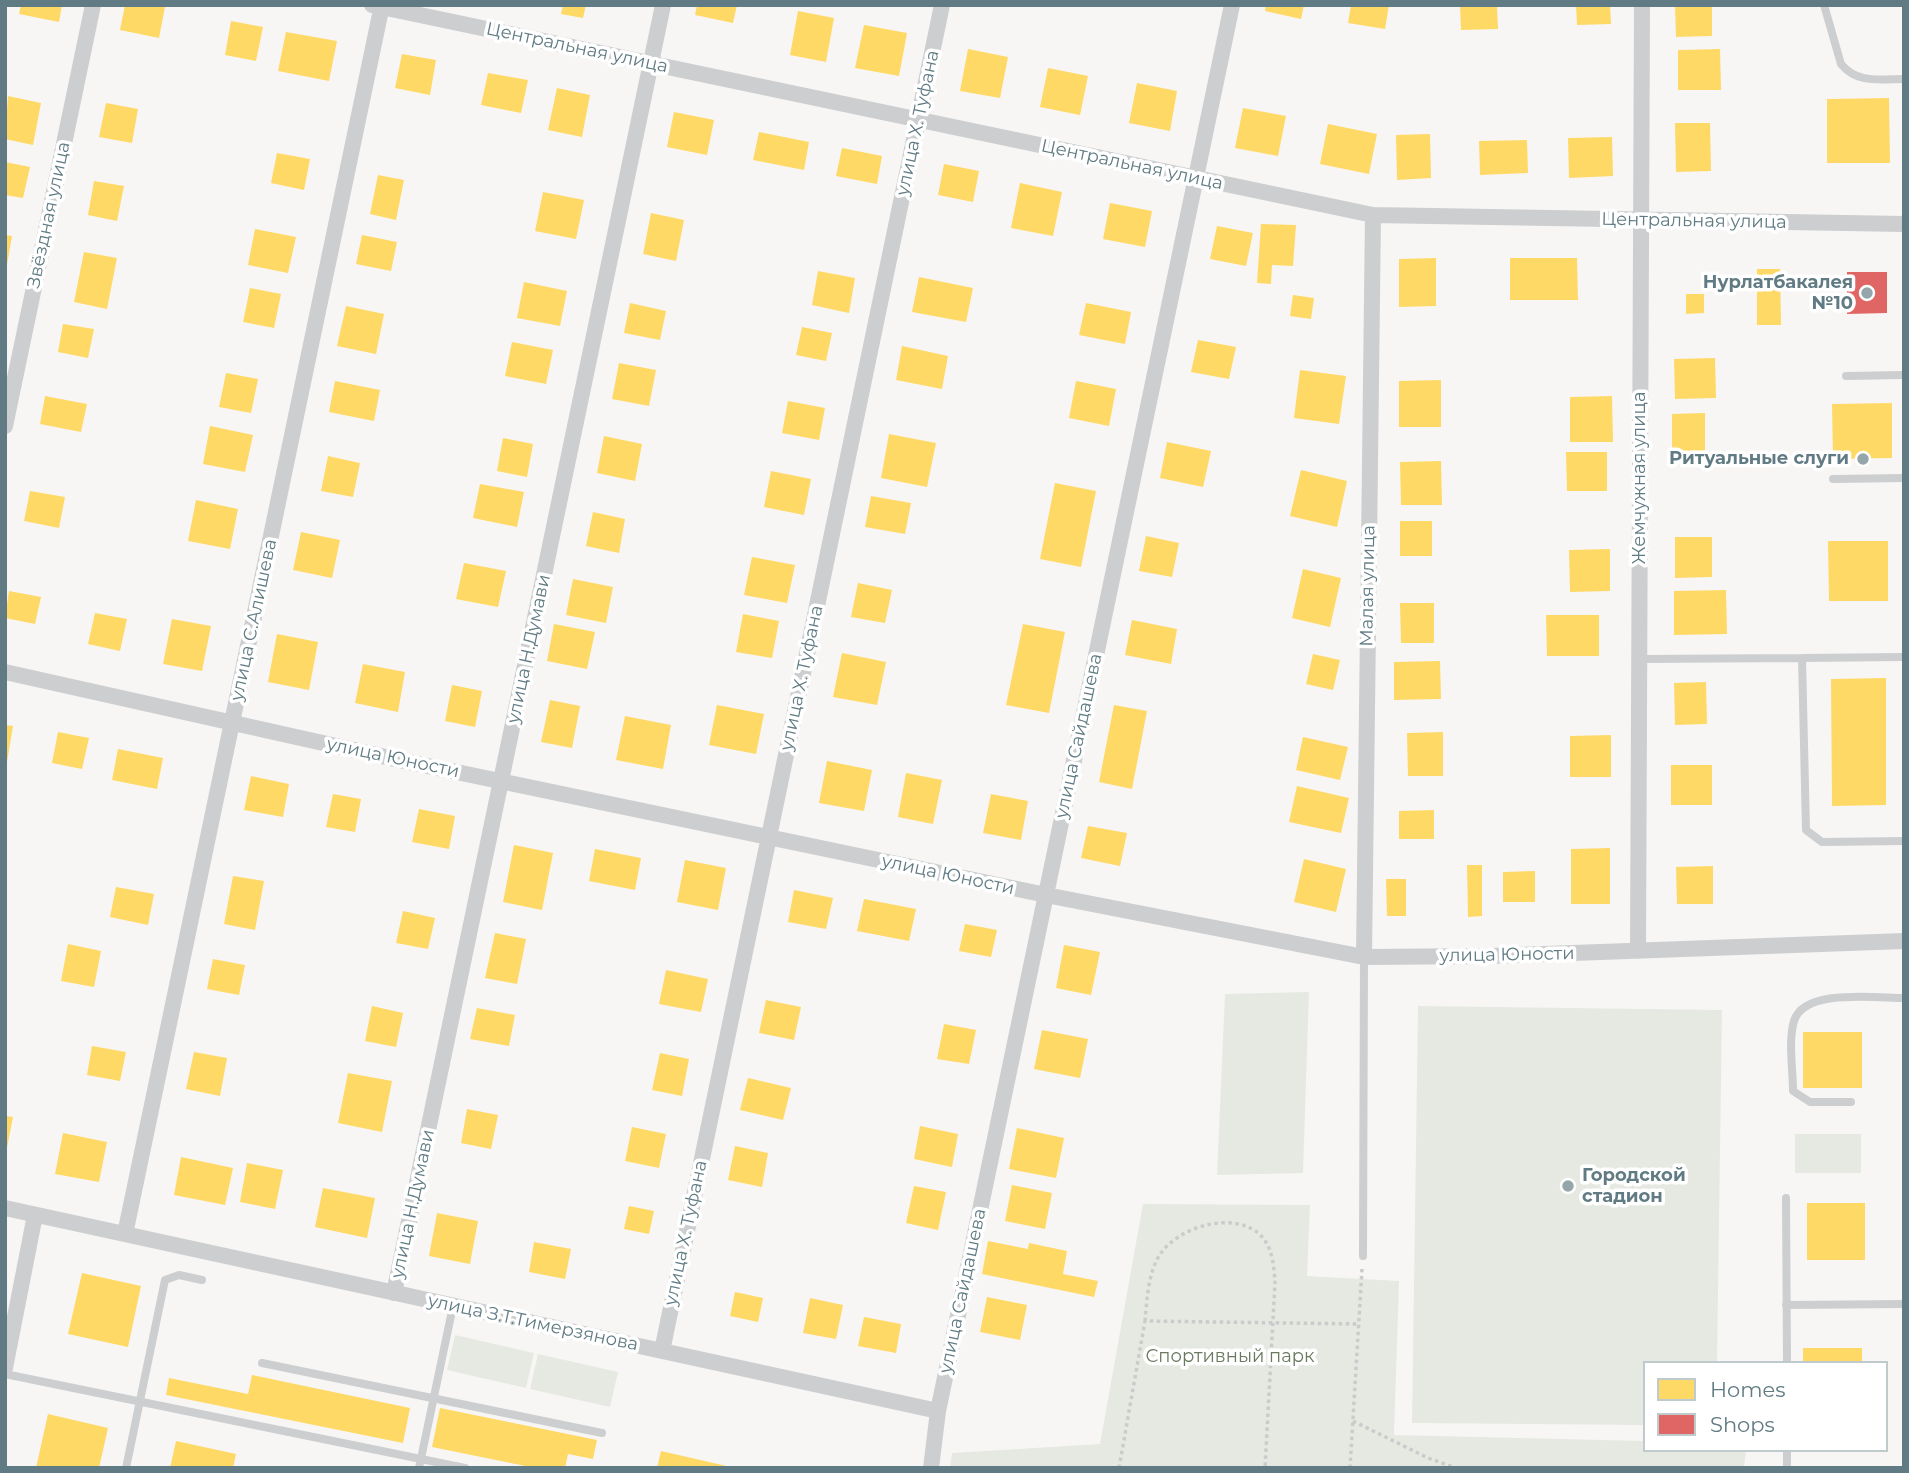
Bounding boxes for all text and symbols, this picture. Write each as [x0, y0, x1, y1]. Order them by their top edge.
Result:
street label: Центральная улица [484, 18, 670, 78]
street label: улица Х. Туфана [892, 48, 944, 198]
street label: Центральная улица [1039, 135, 1225, 195]
street label: Звёздная улица [23, 140, 75, 290]
street label: Центральная улица [1601, 209, 1787, 233]
place label: Нурлатбакалея №10 [1703, 272, 1853, 314]
marker: Нурлатбакалея №10 [1859, 285, 1875, 301]
street label: Жемчужная улица [1629, 392, 1651, 564]
place label: Ритуальные слуги [1669, 448, 1849, 470]
marker: Ритуальные слуги [1855, 451, 1871, 467]
street label: Малая улица [1356, 525, 1380, 647]
street label: улица С.Алишева [226, 537, 282, 703]
street label: улица Н.Думави [503, 573, 555, 725]
street label: улица Х. Туфана [776, 603, 828, 753]
street label: улица Сайдашева [1051, 652, 1107, 820]
street label: улица Юности [325, 733, 461, 783]
street label: улица Юности [880, 850, 1016, 900]
street label: улица Юности [1439, 943, 1575, 967]
street label: улица Н.Думави [387, 1128, 439, 1280]
street label: улица Х. Туфана [660, 1158, 712, 1308]
place label: Городской стадион [1582, 1165, 1686, 1208]
marker: Городской стадион [1560, 1178, 1576, 1194]
street label: улица Сайдашева [935, 1207, 991, 1375]
street label: улица З.Т.Тимерзянова [426, 1290, 640, 1356]
park label: Спортивный парк [1145, 1346, 1315, 1368]
legend [1643, 1361, 1888, 1452]
text: Homes [1710, 1377, 1785, 1402]
text: Shops [1710, 1412, 1775, 1437]

